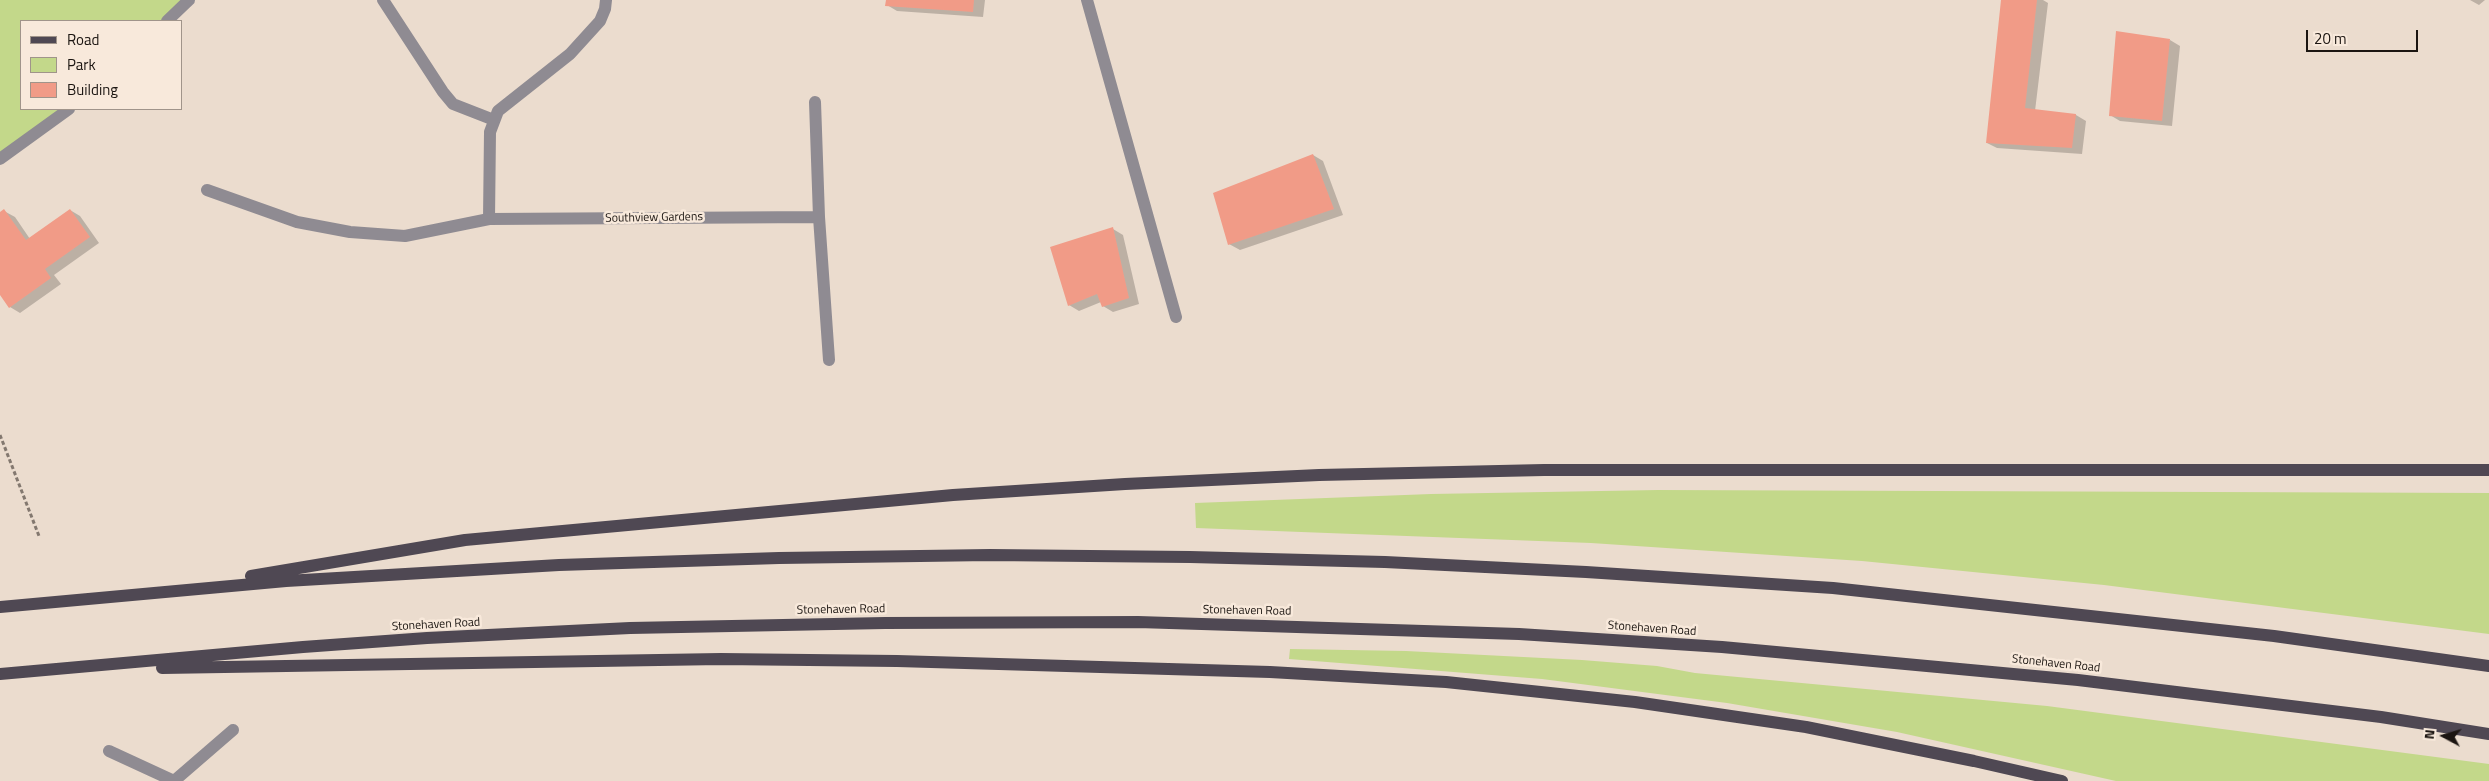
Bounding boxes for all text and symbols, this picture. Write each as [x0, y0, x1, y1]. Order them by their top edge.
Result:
legend [20, 20, 182, 110]
scale bar [2309, 20, 2422, 52]
text: 20 m [2314, 27, 2347, 50]
text: Road [67, 28, 99, 51]
text: Park [67, 53, 96, 76]
text: Building [67, 78, 118, 101]
street label: Southview Gardens [605, 210, 703, 226]
street label: Stonehaven Road [797, 602, 885, 618]
street label: Stonehaven Road [1203, 603, 1291, 619]
street label: Stonehaven Road [391, 615, 481, 635]
street label: Stonehaven Road [1607, 619, 1697, 639]
street label: Stonehaven Road [2011, 652, 2101, 676]
north arrow [2419, 711, 2469, 761]
text: N [2418, 728, 2440, 740]

